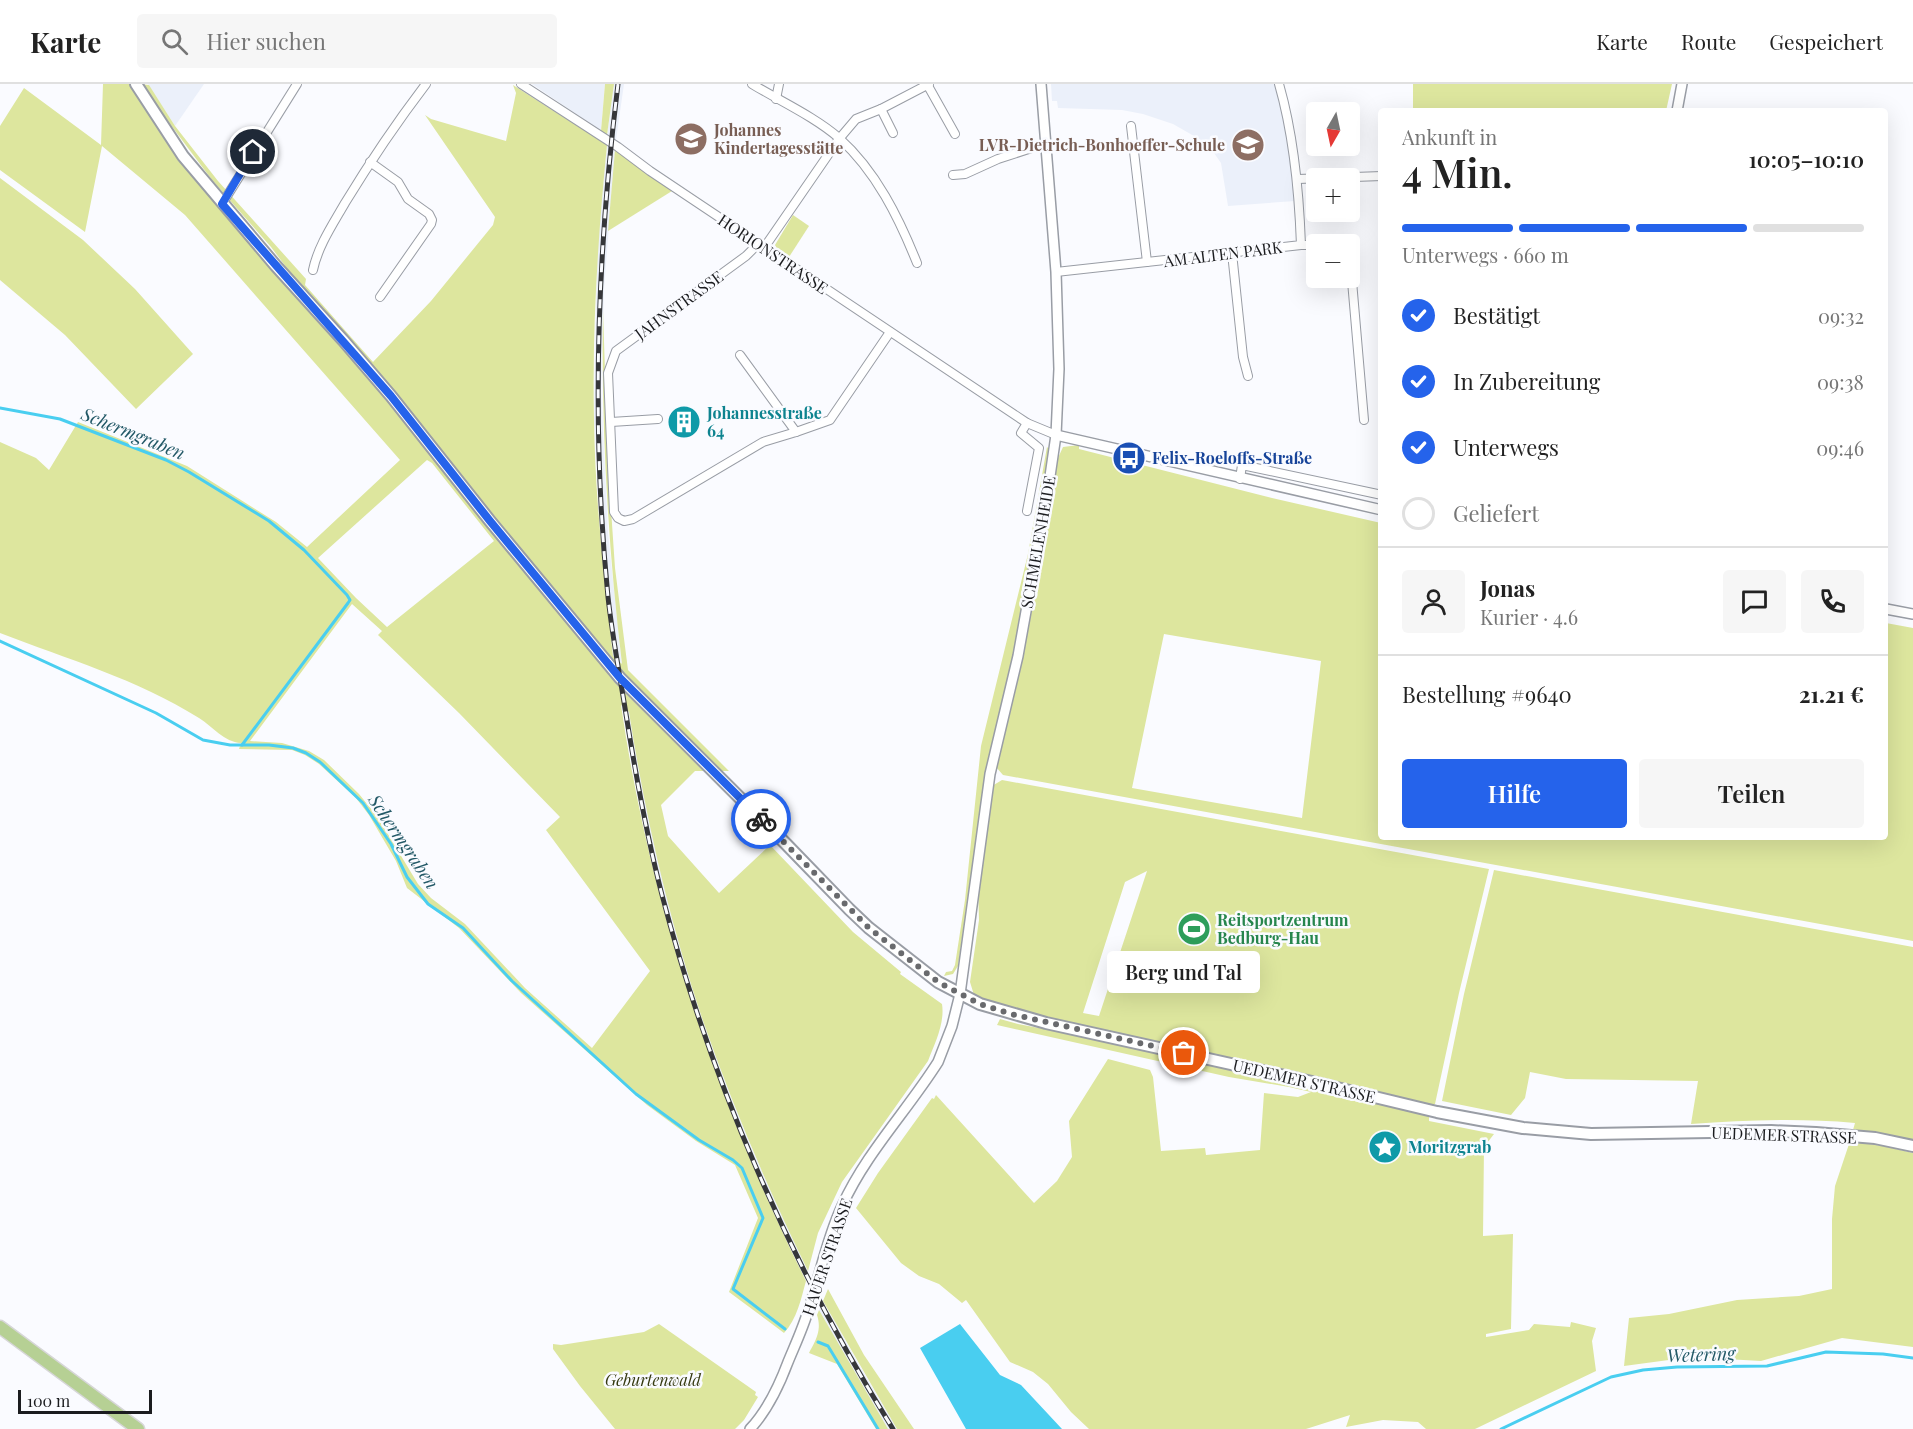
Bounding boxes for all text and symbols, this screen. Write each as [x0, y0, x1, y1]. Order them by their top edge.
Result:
search box [137, 14, 557, 68]
text: Karte [30, 23, 101, 60]
icon: search [158, 25, 191, 58]
text: Hier suchen [206, 26, 326, 56]
text: Karte [1596, 27, 1648, 55]
text: Route [1681, 27, 1736, 55]
text: Gespeichert [1769, 27, 1883, 55]
north arrow [1306, 102, 1360, 156]
map controls [1306, 102, 1360, 288]
place label: Johannes Kindertagesstätte [713, 119, 843, 158]
school or university icon: Johannes Kindertagesstätte [673, 121, 709, 157]
text: Ankunft in [1402, 123, 1497, 150]
pin [227, 126, 278, 177]
school or university icon: LVR-Dietrich-Bonhoeffer-Schule [1230, 127, 1266, 163]
place label: LVR-Dietrich-Bonhoeffer-Schule [979, 134, 1225, 155]
icon: home [236, 135, 269, 168]
text: 10:05–10:10 [1748, 144, 1864, 174]
text: 4 Min. [1402, 146, 1513, 198]
button: + [1306, 168, 1360, 222]
street label: HORIONSTRASSE [714, 209, 832, 298]
button: − [1306, 234, 1360, 288]
street label: AM ALTEN PARK [1161, 236, 1284, 271]
text: Unterwegs · 660 m [1402, 241, 1569, 268]
street label: JAHNSTRASSE [630, 265, 727, 344]
icon: check [1402, 299, 1435, 332]
text: Bestätigt [1453, 300, 1540, 330]
text: 09:32 [1818, 302, 1864, 329]
icon: check [1402, 365, 1435, 398]
text: In Zubereitung [1453, 366, 1600, 396]
text: 09:38 [1817, 368, 1864, 395]
water label: Schermgraben [77, 401, 189, 465]
place label: Johannesstraße 64 [706, 402, 822, 441]
building icon: Johannesstraße 64 [666, 404, 702, 440]
icon: check [1402, 431, 1435, 464]
text: Unterwegs [1453, 432, 1559, 462]
text: 09:46 [1816, 434, 1864, 461]
bus stop icon: Felix-Roeloffs-Straße [1111, 440, 1147, 476]
place label: Felix-Roeloffs-Straße [1152, 447, 1312, 468]
street label: SCHMELENHEIDE [1016, 474, 1060, 610]
text: Geliefert [1453, 498, 1539, 528]
button: person [1402, 570, 1465, 633]
button: chat [1723, 570, 1786, 633]
button: phone [1801, 570, 1864, 633]
text: Jonas [1480, 573, 1535, 603]
text: Kurier · 4.6 [1480, 603, 1578, 630]
text: Bestellung #9640 [1402, 679, 1572, 709]
text: 21.21 € [1799, 679, 1864, 709]
button: Hilfe [1402, 759, 1627, 828]
button: Teilen [1639, 759, 1864, 828]
water label: Schermgraben [363, 789, 444, 893]
courier [731, 789, 791, 849]
icon: bike [745, 803, 778, 836]
place label: Reitsportzentrum Bedburg-Hau [1217, 909, 1349, 948]
sports icon: Reitsportzentrum Bedburg-Hau [1176, 911, 1212, 947]
callout: Berg und Tal [1108, 951, 1260, 993]
text: Berg und Tal [1125, 958, 1242, 985]
pin [1158, 1027, 1209, 1078]
icon: bag [1167, 1036, 1200, 1069]
street label: UEDEMER STRASSE [1231, 1054, 1377, 1107]
street label: UEDEMER STRASSE [1711, 1121, 1857, 1148]
place icon: Moritzgrab [1367, 1129, 1403, 1165]
place label: Moritzgrab [1408, 1136, 1491, 1157]
street label: HAUER STRASSE [797, 1195, 856, 1318]
water label: Wetering [1666, 1341, 1737, 1367]
park label: Geburtenwald [605, 1369, 702, 1390]
scale bar [18, 1387, 152, 1414]
text: 100 m [27, 1390, 70, 1411]

